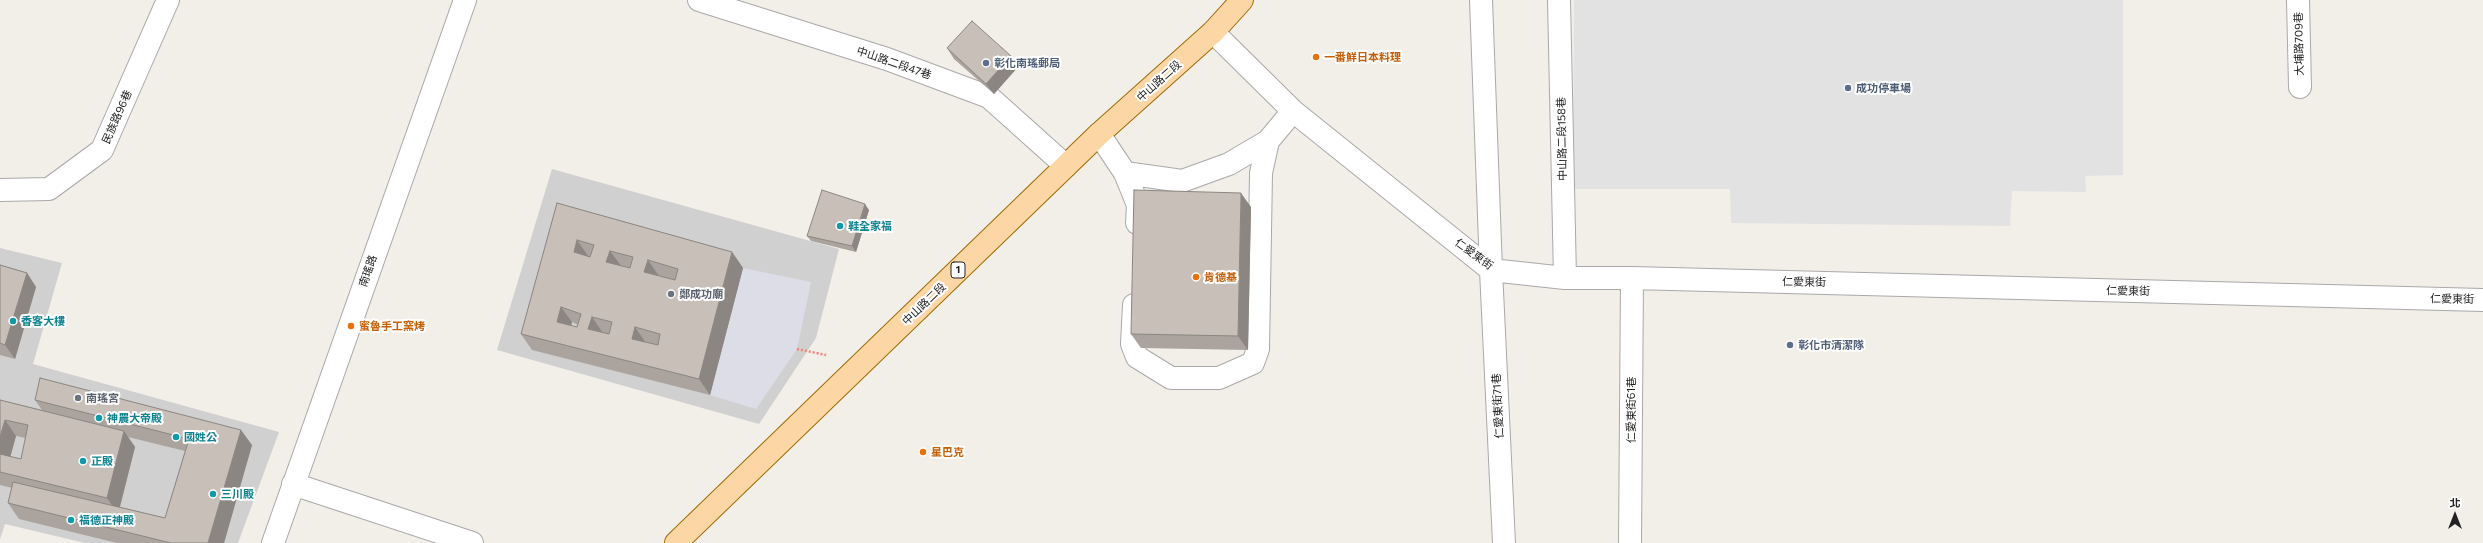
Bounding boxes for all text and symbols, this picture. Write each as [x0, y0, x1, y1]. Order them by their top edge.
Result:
street label: 大埔路709巷 [2292, 12, 2306, 76]
street label: 中山路二段47巷 [855, 44, 933, 82]
place label: 一番鮮日本料理 [1324, 50, 1401, 64]
marker: 一番鮮日本料理 [1311, 52, 1321, 62]
place label: 彰化南瑤郵局 [994, 56, 1060, 70]
marker: 彰化南瑤郵局 [981, 58, 991, 68]
street label: 中山路二段 [1134, 58, 1184, 104]
place label: 成功停車場 [1856, 81, 1911, 95]
marker: 成功停車場 [1843, 83, 1853, 93]
street label: 民族路96巷 [99, 88, 135, 146]
street label: 中山路二段158巷 [1555, 97, 1569, 181]
place label: 鞋全家福 [848, 219, 892, 233]
marker: 鞋全家福 [835, 221, 845, 231]
street label: 仁愛東街 [1452, 236, 1496, 272]
street label: 南瑤路 [356, 253, 380, 289]
road number: 1 [951, 262, 965, 278]
place label: 肯德基 [1204, 270, 1237, 284]
marker: 肯德基 [1191, 272, 1201, 282]
street label: 仁愛東街 [1782, 275, 1826, 289]
street label: 中山路二段 [900, 280, 948, 328]
street label: 仁愛東街 [2106, 284, 2150, 298]
place label: 鄭成功廟 [679, 287, 723, 301]
marker: 鄭成功廟 [666, 289, 676, 299]
street label: 仁愛東街 [2430, 292, 2474, 306]
place label: 香客大樓 [21, 314, 65, 328]
marker: 香客大樓 [8, 316, 18, 326]
place label: 蜜魯手工窯烤 [359, 319, 425, 333]
marker: 蜜魯手工窯烤 [346, 321, 356, 331]
place label: 彰化市清潔隊 [1798, 338, 1864, 352]
marker: 彰化市清潔隊 [1785, 340, 1795, 350]
street label: 仁愛東街71巷 [1490, 373, 1506, 439]
street label: 仁愛東街61巷 [1624, 377, 1638, 443]
place label: 南瑤宮 [86, 391, 119, 405]
marker: 南瑤宮 [73, 393, 83, 403]
place label: 神農大帝殿 [107, 411, 162, 425]
marker: 神農大帝殿 [94, 413, 104, 423]
place label: 國姓公 [184, 430, 217, 444]
marker: 國姓公 [171, 432, 181, 442]
place label: 星巴克 [931, 445, 964, 459]
marker: 星巴克 [918, 447, 928, 457]
place label: 正殿 [91, 454, 113, 468]
marker: 正殿 [78, 456, 88, 466]
place label: 三川殿 [221, 487, 254, 501]
marker: 三川殿 [208, 489, 218, 499]
north arrow [2435, 495, 2475, 535]
text: 北 [2450, 496, 2461, 509]
place label: 福德正神殿 [79, 513, 134, 527]
marker: 福德正神殿 [66, 515, 76, 525]

